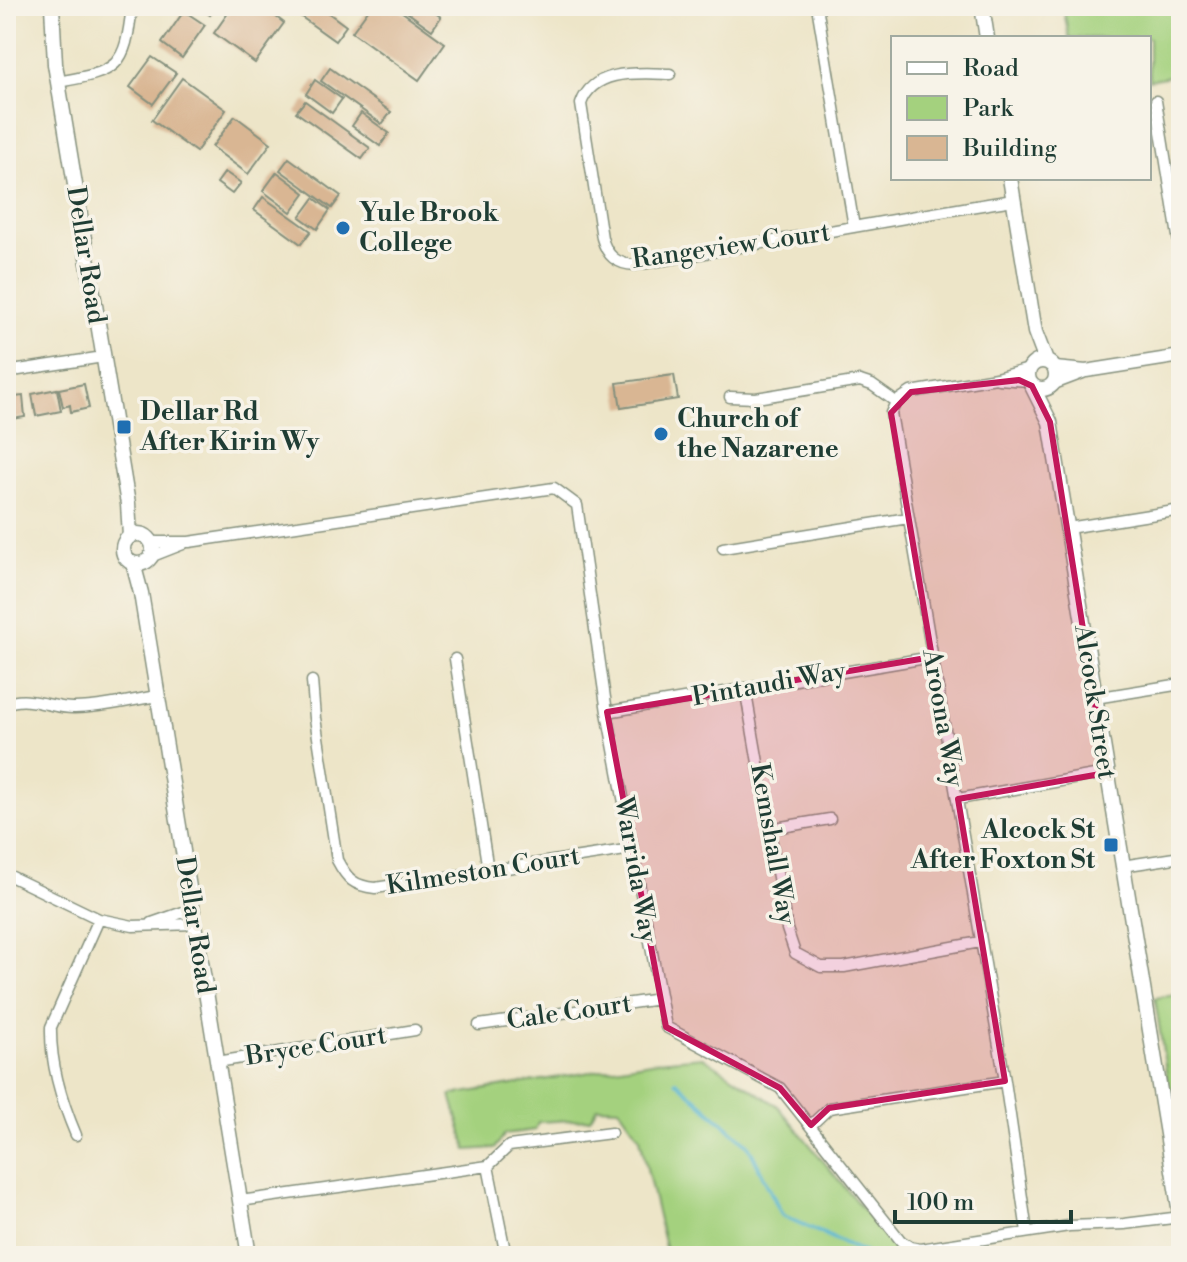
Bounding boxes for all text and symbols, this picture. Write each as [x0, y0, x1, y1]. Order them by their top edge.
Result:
legend [891, 36, 1151, 180]
text: Road [963, 54, 1019, 84]
text: Park [963, 94, 1014, 124]
text: Building [962, 134, 1057, 164]
street label: Dellar Road [59, 184, 113, 326]
place label: Yule Brook College [359, 197, 499, 259]
street label: Rangeview Court [630, 216, 832, 276]
marker: Yule Brook College [334, 219, 352, 237]
place label: Dellar Rd After Kirin Wy [139, 396, 320, 458]
place label: Church of the Nazarene [677, 403, 839, 465]
marker: Dellar Rd After Kirin Wy [115, 418, 133, 436]
marker: Church of the Nazarene [652, 425, 670, 443]
street label: Alcock Street [1067, 621, 1123, 782]
street label: Aroona Way [915, 646, 971, 790]
street label: Pintaudi Way [690, 655, 849, 713]
street label: Kemshall Way [743, 761, 803, 927]
street label: Warrida Way [607, 793, 665, 946]
place label: Alcock St After Foxton St [910, 814, 1096, 876]
marker: Alcock St After Foxton St [1102, 836, 1120, 854]
street label: Kilmeston Court [384, 840, 582, 902]
street label: Dellar Road [168, 854, 222, 996]
street label: Cale Court [505, 987, 633, 1037]
street label: Bryce Court [242, 1019, 389, 1073]
scale bar [895, 1174, 1071, 1224]
text: 100 m [907, 1188, 974, 1218]

